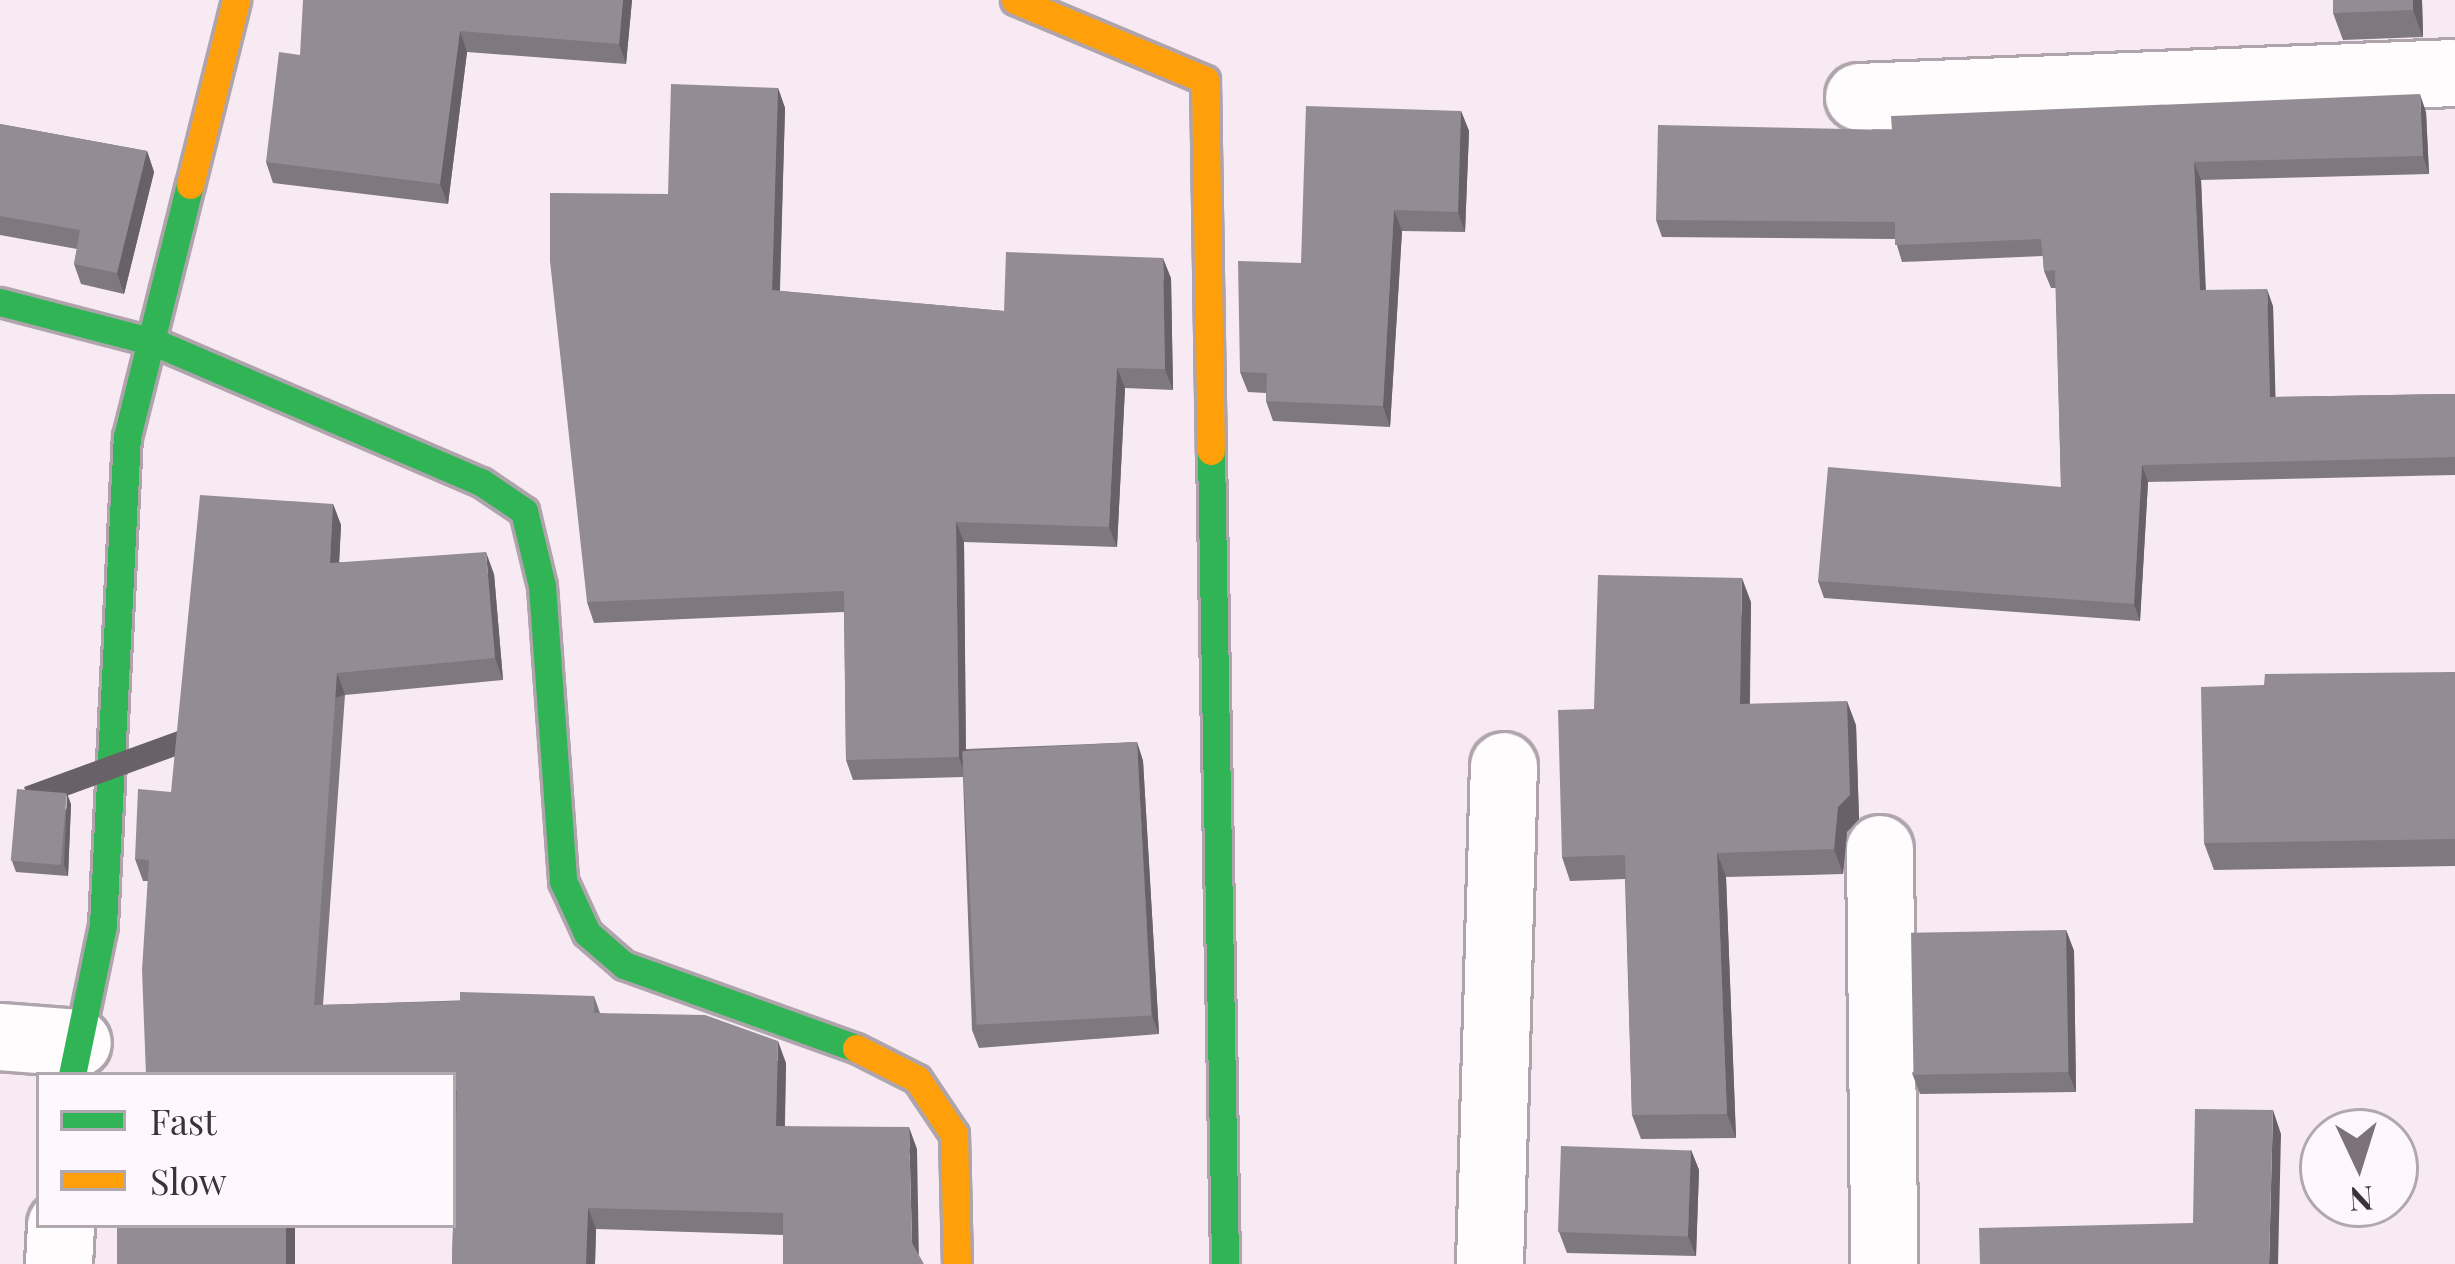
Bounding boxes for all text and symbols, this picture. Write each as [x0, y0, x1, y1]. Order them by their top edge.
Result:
legend [36, 1072, 456, 1228]
text: Fast [150, 1096, 217, 1144]
north arrow [2299, 1108, 2419, 1228]
text: Slow [150, 1156, 227, 1204]
text: N [2348, 1178, 2375, 1224]

